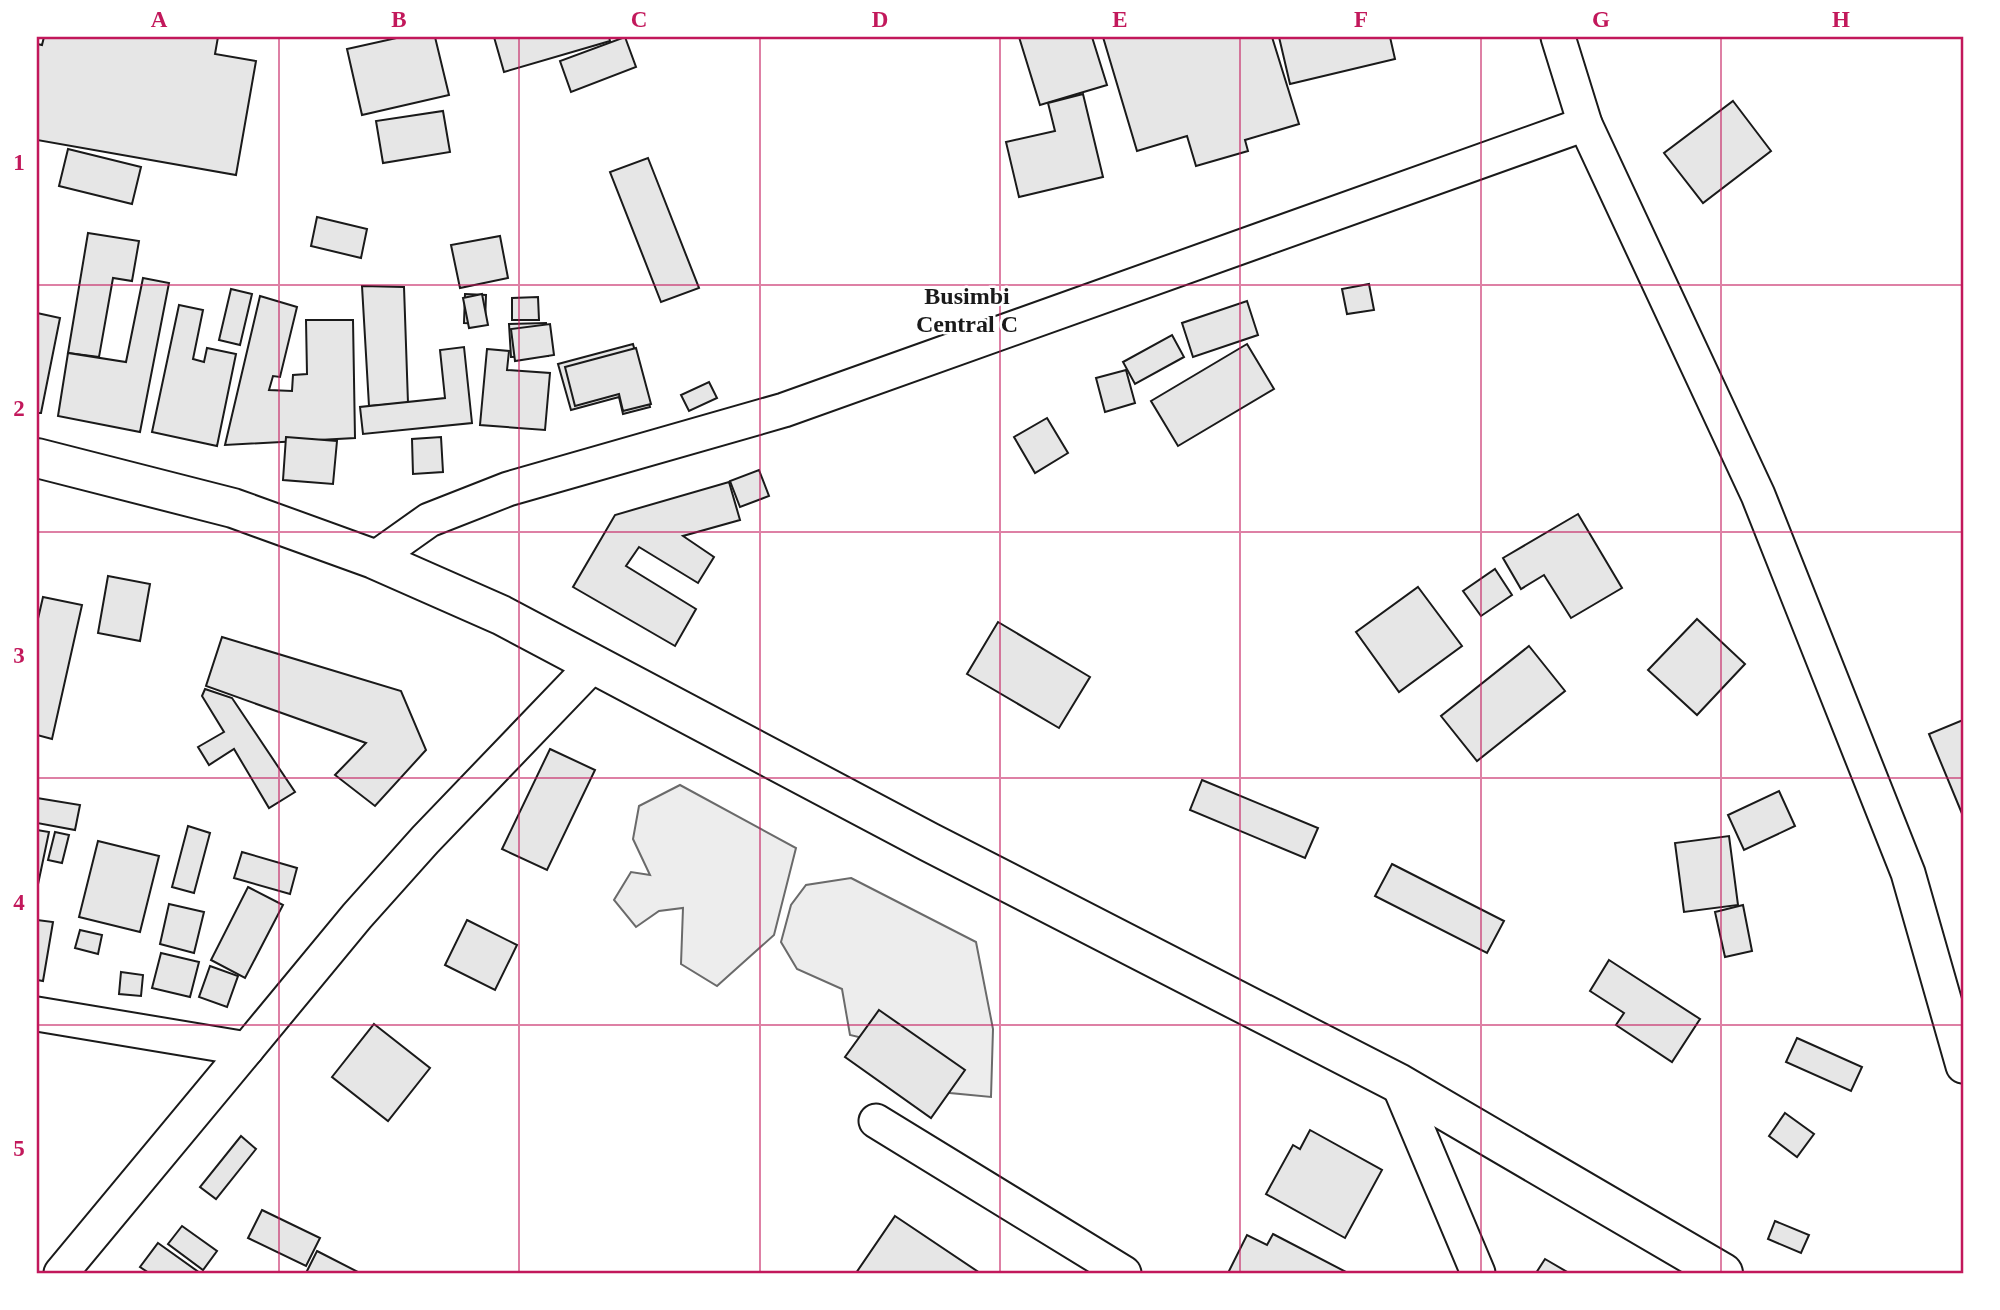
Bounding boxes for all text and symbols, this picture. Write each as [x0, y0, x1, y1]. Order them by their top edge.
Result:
text: A [151, 7, 168, 32]
text: B [391, 7, 407, 32]
text: C [631, 7, 647, 32]
text: D [872, 7, 888, 32]
text: E [1112, 7, 1128, 32]
text: F [1354, 7, 1368, 32]
text: G [1592, 7, 1610, 32]
text: H [1832, 7, 1850, 32]
text: 1 [13, 150, 25, 175]
district label: Busimbi Central C [916, 283, 1018, 337]
text: 2 [13, 396, 25, 421]
text: 3 [13, 643, 25, 668]
text: 4 [13, 890, 25, 915]
text: 5 [13, 1136, 25, 1161]

